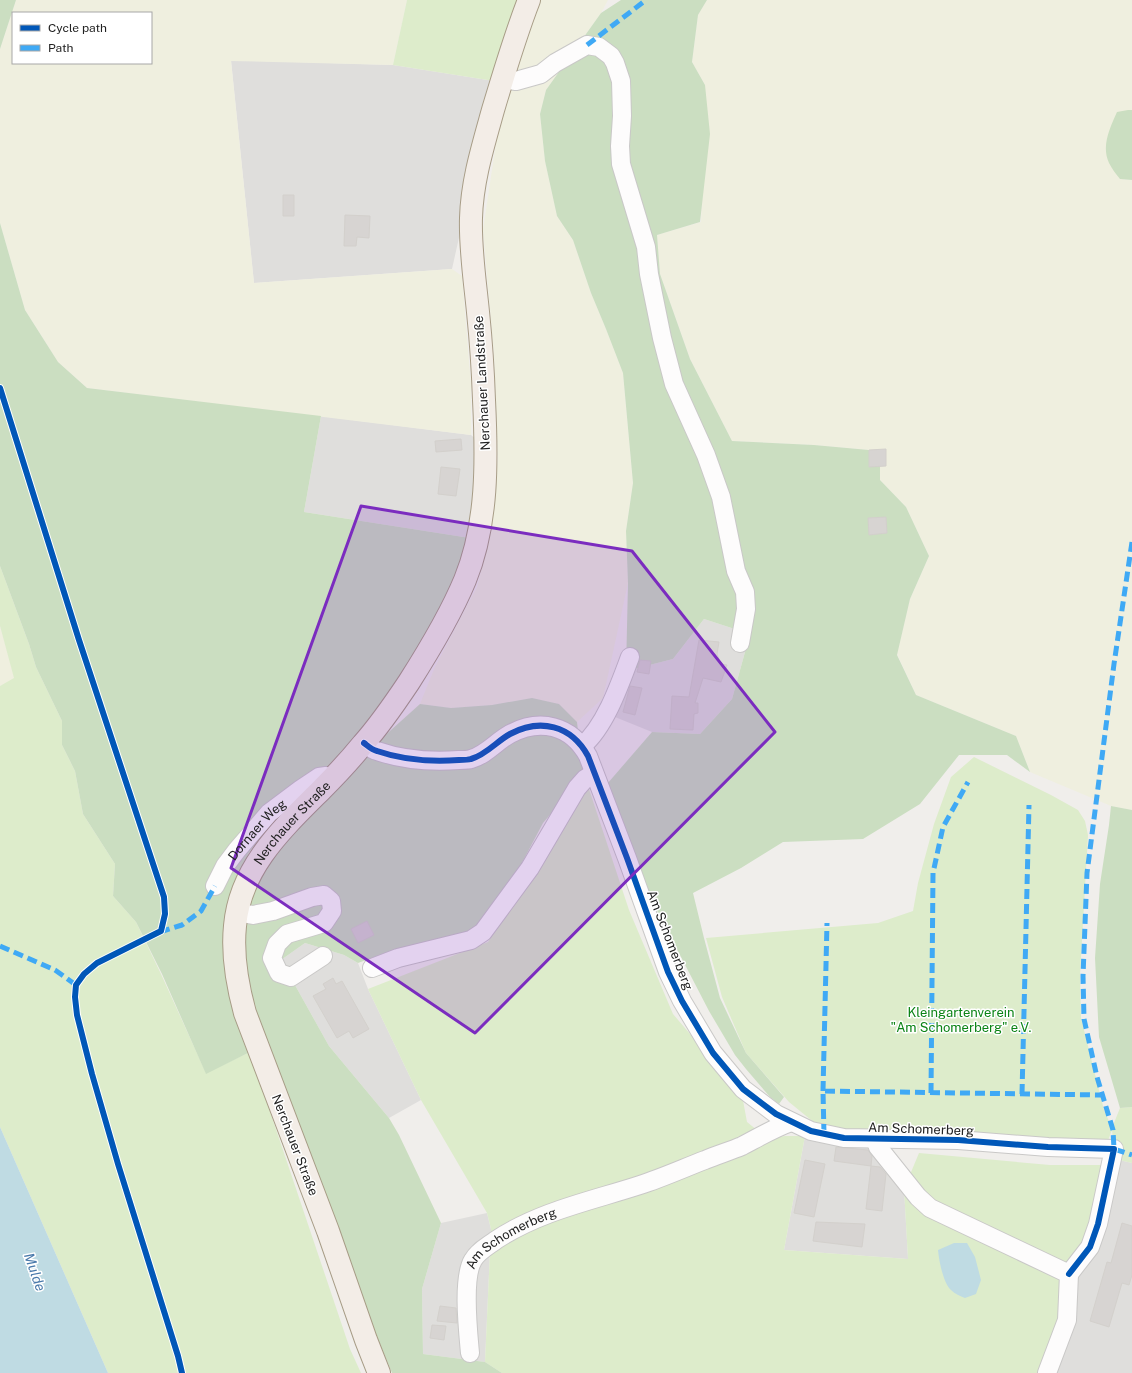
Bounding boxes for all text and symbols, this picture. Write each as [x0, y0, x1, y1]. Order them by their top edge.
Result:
legend [12, 12, 152, 64]
text: Cycle path [48, 21, 107, 35]
text: Path [48, 41, 74, 55]
street label: Nerchauer Landstraße [471, 315, 493, 451]
street label: Nerchauer Straße [250, 778, 333, 867]
street label: Dornaer Weg [225, 796, 289, 863]
street label: Am Schomerberg [644, 888, 696, 992]
park label: Kleingartenverein "Am Schomerberg" e.V. [891, 1005, 1031, 1035]
street label: Nerchauer Straße [269, 1092, 321, 1198]
street label: Am Schomerberg [868, 1120, 974, 1138]
street label: Am Schomerberg [462, 1204, 558, 1271]
water label: Mulde [21, 1251, 49, 1294]

